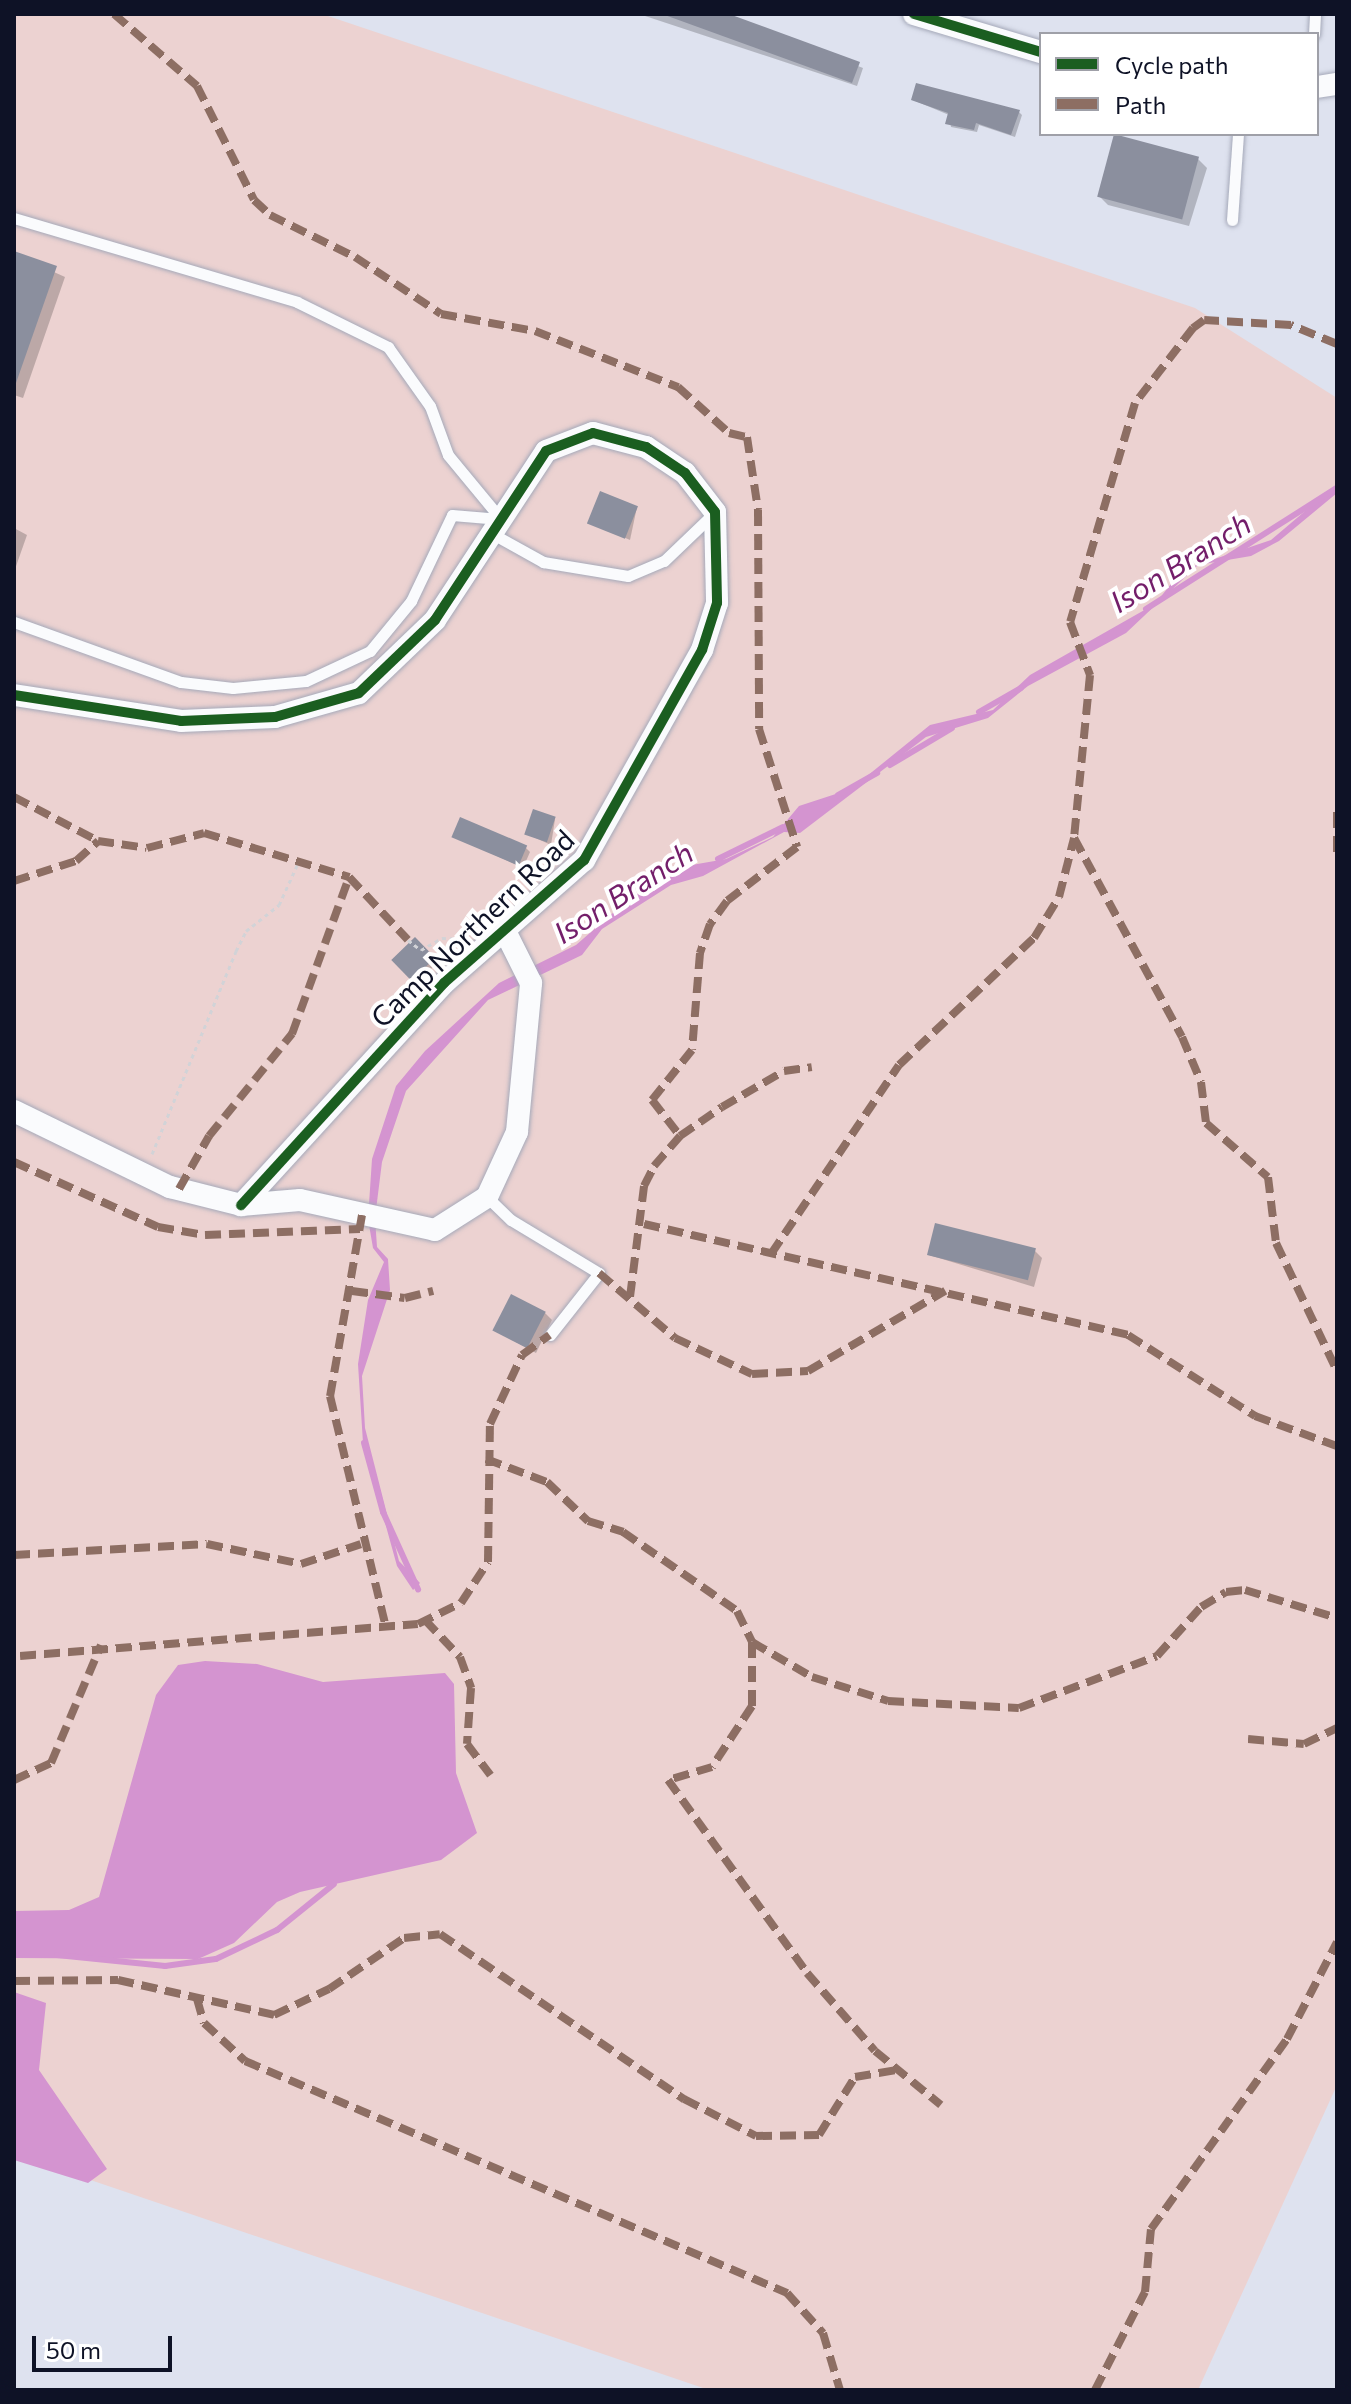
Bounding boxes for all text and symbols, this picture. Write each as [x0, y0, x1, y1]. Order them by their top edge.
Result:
legend [1039, 32, 1319, 136]
text: Cycle path [1115, 50, 1229, 79]
text: Path [1115, 90, 1166, 119]
water label: Ison Branch [1103, 505, 1257, 619]
street label: Camp Northern Road [363, 822, 581, 1034]
water label: Ison Branch [547, 834, 699, 950]
scale bar [36, 2320, 176, 2370]
text: 50 m [46, 2335, 101, 2364]

